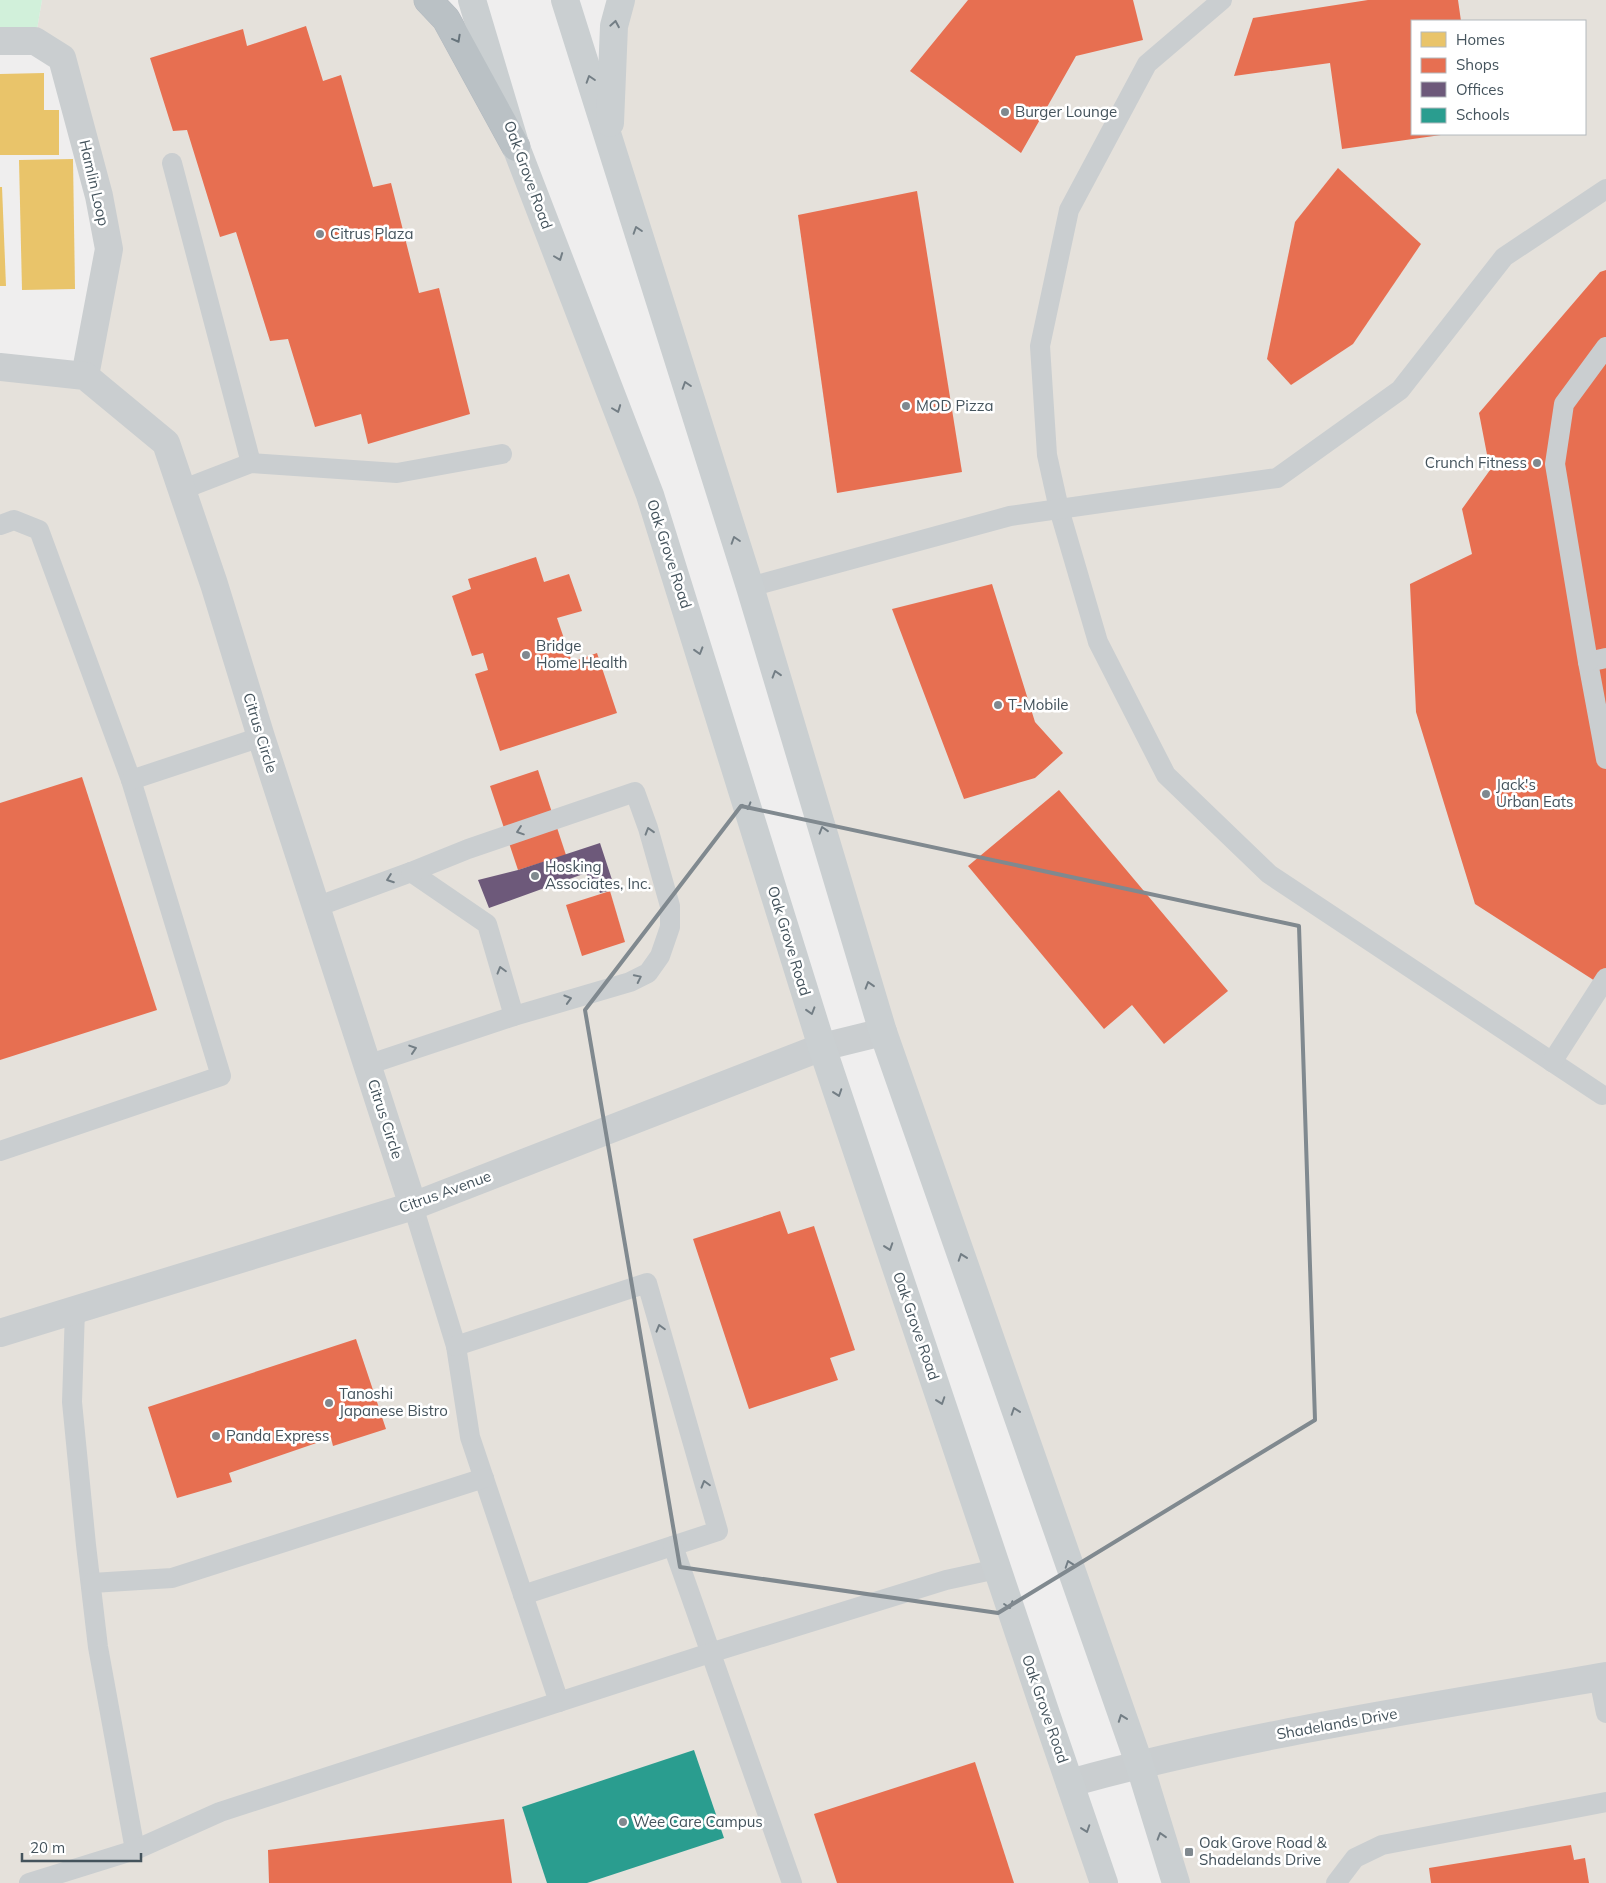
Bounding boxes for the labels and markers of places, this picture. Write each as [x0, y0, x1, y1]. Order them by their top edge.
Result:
place label: Burger Lounge [1015, 102, 1117, 121]
marker: Burger Lounge [999, 106, 1011, 118]
place label: Citrus Plaza [330, 224, 414, 243]
marker: Citrus Plaza [314, 228, 326, 240]
place label: MOD Pizza [916, 396, 993, 415]
marker: MOD Pizza [900, 400, 912, 412]
place label: Crunch Fitness [1425, 453, 1527, 472]
marker: Crunch Fitness [1531, 457, 1543, 469]
place label: Bridge Home Health [536, 636, 628, 672]
marker: Bridge Home Health [520, 649, 532, 661]
place label: T-Mobile [1008, 695, 1069, 714]
marker: T-Mobile [992, 699, 1004, 711]
place label: Jack's Urban Eats [1496, 775, 1574, 811]
marker: Jack's Urban Eats [1480, 788, 1492, 800]
place label: Hosking Associates, Inc. [545, 857, 651, 893]
marker: Hosking Associates, Inc. [529, 870, 541, 882]
place label: Tanoshi Japanese Bistro [339, 1384, 448, 1420]
marker: Tanoshi Japanese Bistro [323, 1397, 335, 1409]
place label: Panda Express [226, 1426, 329, 1445]
marker: Panda Express [210, 1430, 222, 1442]
place label: Wee Care Campus [633, 1812, 763, 1831]
marker: Wee Care Campus [617, 1816, 629, 1828]
place label: Oak Grove Road & Shadelands Drive [1199, 1833, 1328, 1869]
marker: Oak Grove Road & Shadelands Drive [1183, 1846, 1195, 1858]

